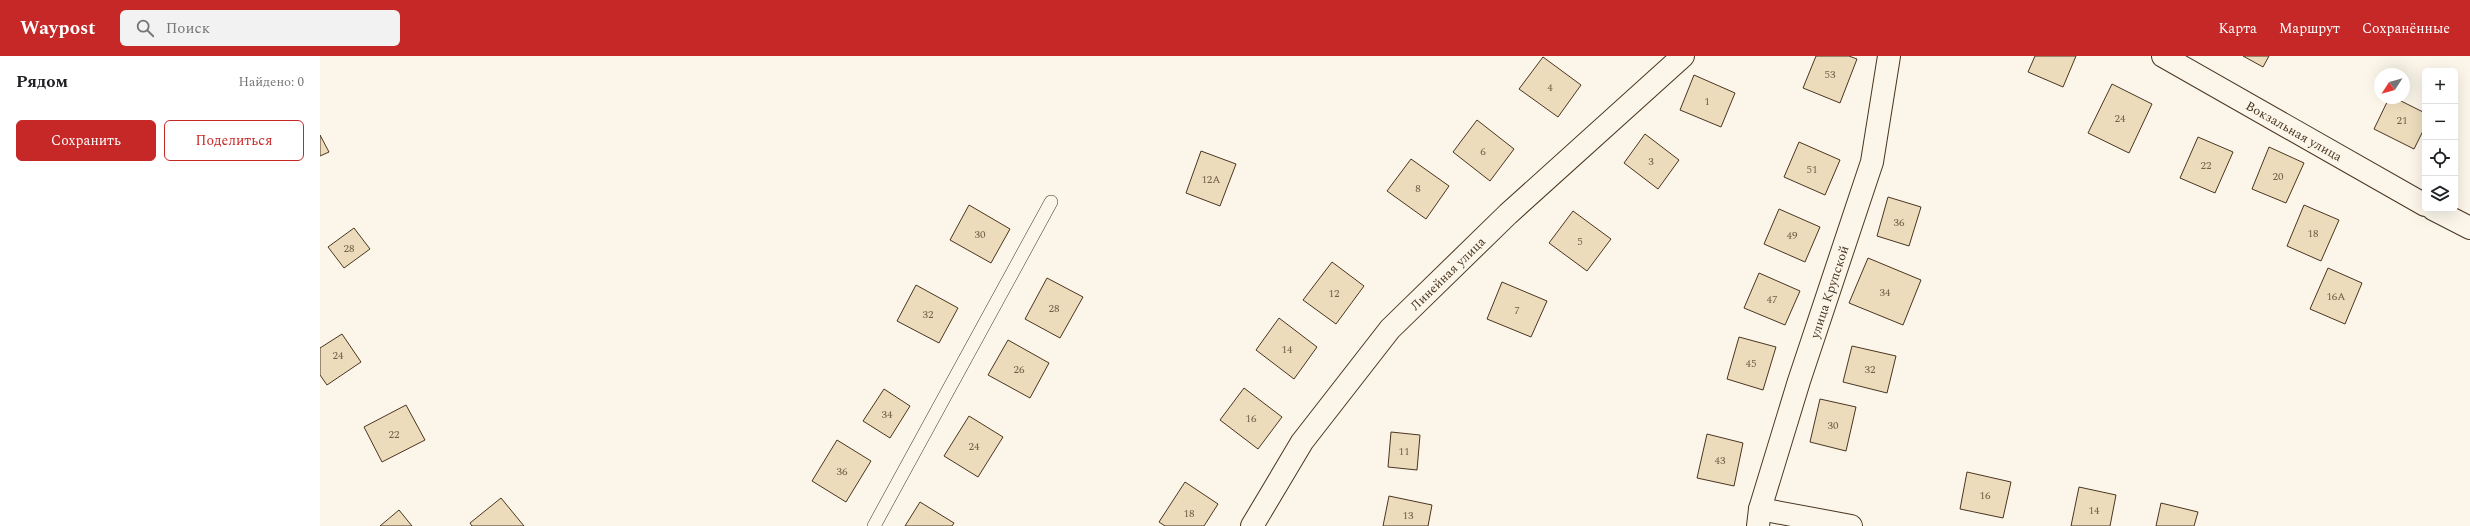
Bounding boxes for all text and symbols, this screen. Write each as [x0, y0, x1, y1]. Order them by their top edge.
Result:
search box [120, 10, 400, 46]
text: Waypost [20, 14, 96, 43]
icon: search [134, 17, 156, 39]
text: Поиск [166, 17, 210, 40]
text: Карта [2219, 18, 2257, 39]
text: Маршрут [2279, 18, 2340, 39]
text: Сохранённые [2362, 18, 2450, 39]
house number: 53 [1825, 66, 1836, 83]
north arrow [2374, 68, 2410, 104]
map controls [2422, 68, 2458, 212]
button: + [2422, 68, 2458, 104]
text: Рядом [16, 69, 68, 95]
text: Найдено: 0 [238, 72, 304, 92]
house number: 4 [1547, 79, 1553, 96]
house number: 1 [1704, 93, 1710, 110]
street label: Вокзальная улица [2242, 96, 2346, 167]
button: − [2422, 104, 2458, 140]
house number: 24 [2115, 110, 2126, 127]
house number: 21 [2397, 112, 2408, 129]
button: Сохранить [16, 120, 156, 161]
button: Поделиться [164, 120, 304, 161]
button: locate [2422, 140, 2458, 176]
house number: 6 [1480, 143, 1486, 160]
house number: 3 [1648, 153, 1654, 170]
house number: 22 [2201, 157, 2212, 174]
house number: 51 [1807, 161, 1818, 178]
house number: 20 [2273, 168, 2284, 185]
house number: 12А [1201, 171, 1221, 188]
button: layers [2422, 176, 2458, 212]
house number: 8 [1415, 180, 1421, 197]
house number: 36 [1894, 214, 1905, 231]
house number: 18 [2308, 225, 2319, 242]
house number: 30 [975, 226, 986, 243]
house number: 49 [1787, 227, 1798, 244]
street label: Линейная улица [1406, 232, 1491, 315]
house number: 5 [1577, 233, 1583, 250]
house number: 28 [344, 240, 355, 257]
street label: улица Крупской [1805, 243, 1855, 342]
house number: 34 [1880, 284, 1891, 301]
house number: 12 [1329, 285, 1340, 302]
house number: 16А [2326, 288, 2346, 305]
house number: 47 [1767, 291, 1778, 308]
house number: 28 [1049, 300, 1060, 317]
house number: 7 [1514, 302, 1520, 319]
house number: 32 [923, 306, 934, 323]
house number: 14 [1282, 341, 1293, 358]
house number: 24 [333, 347, 344, 364]
house number: 45 [1746, 355, 1757, 372]
house number: 26 [1014, 361, 1025, 378]
house number: 32 [1865, 361, 1876, 378]
house number: 34 [882, 406, 893, 423]
house number: 16 [1246, 410, 1257, 427]
house number: 30 [1828, 417, 1839, 434]
house number: 22 [389, 426, 400, 443]
house number: 24 [969, 438, 980, 455]
house number: 11 [1399, 443, 1410, 460]
house number: 43 [1715, 452, 1726, 469]
house number: 36 [837, 463, 848, 480]
house number: 16 [1980, 487, 1991, 504]
house number: 14 [2089, 502, 2100, 519]
house number: 18 [1184, 505, 1195, 522]
house number: 13 [1403, 507, 1414, 524]

